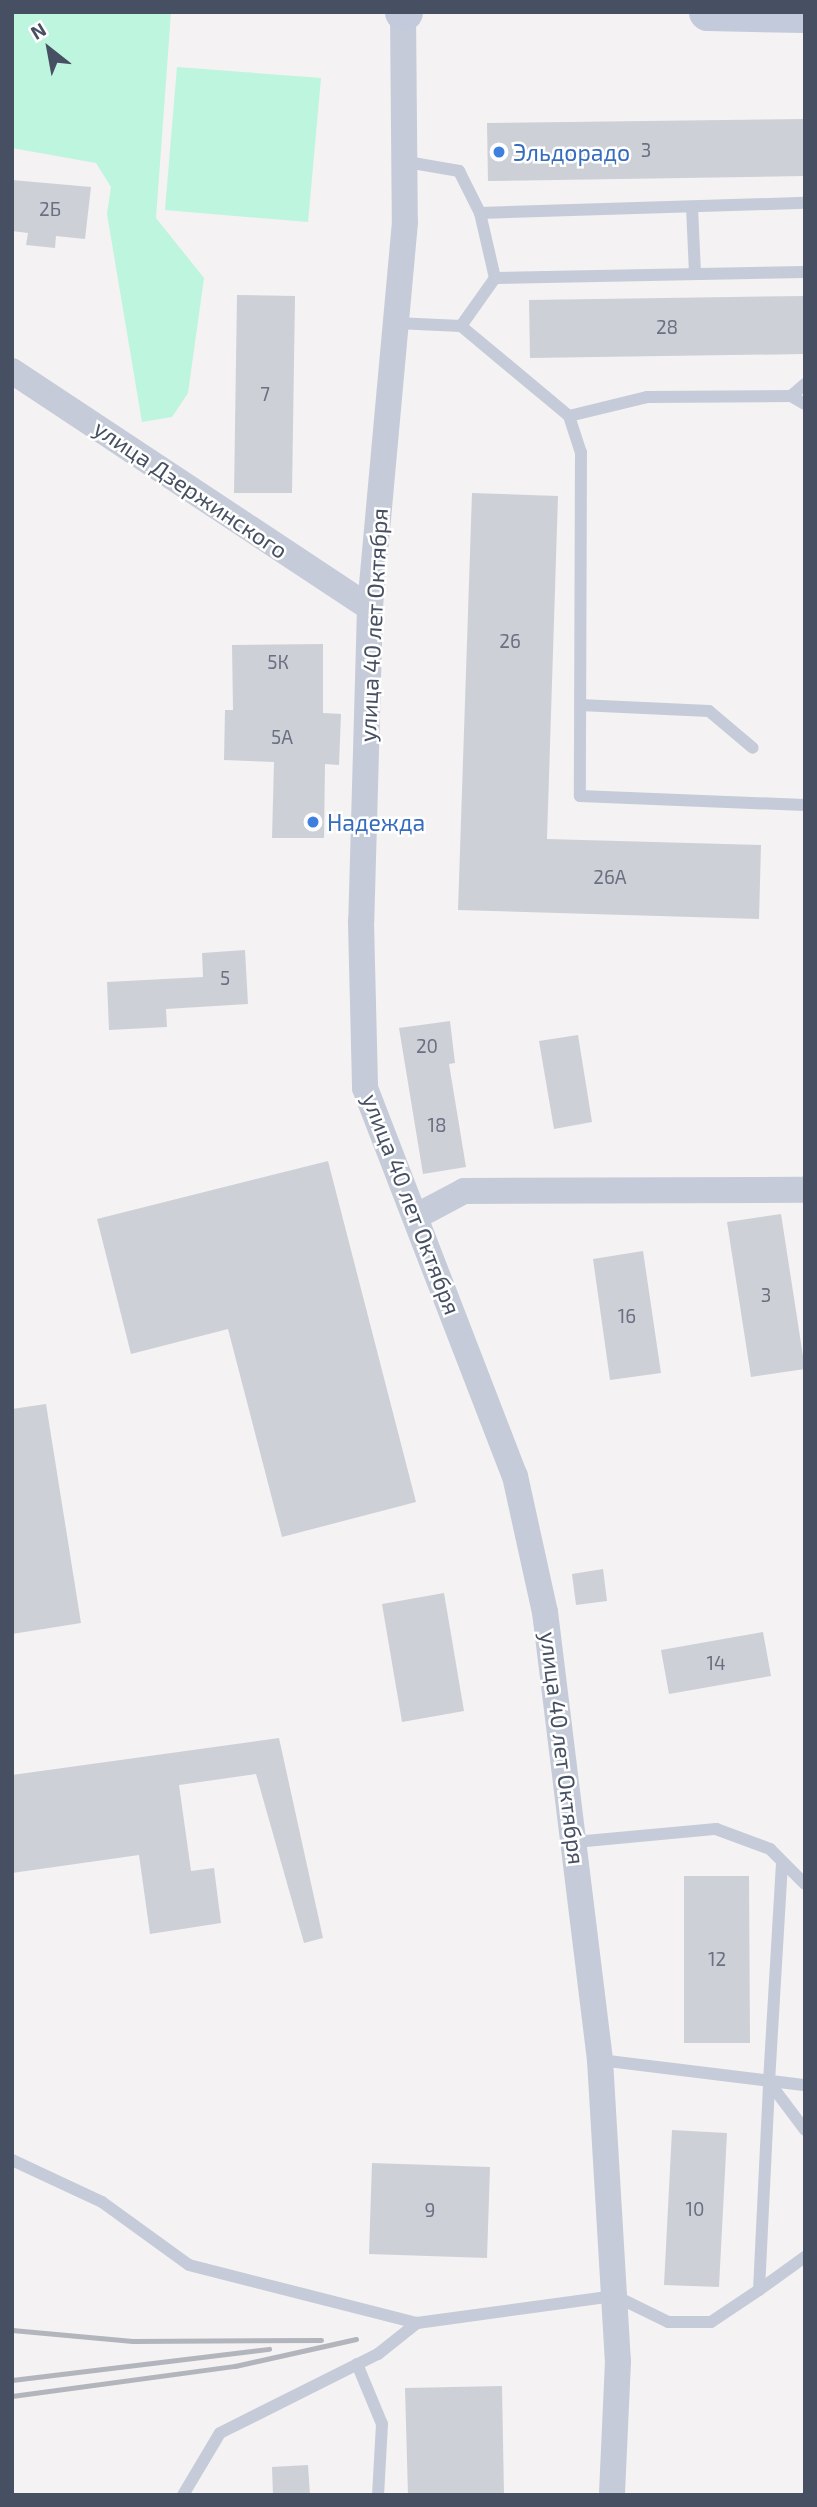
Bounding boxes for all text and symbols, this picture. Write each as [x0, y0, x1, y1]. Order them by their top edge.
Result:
north arrow [14, 14, 84, 84]
text: N [26, 17, 50, 44]
place label: Эльдорадо [513, 138, 630, 166]
house number: 3 [641, 139, 651, 161]
marker: Эльдорадо [491, 144, 507, 160]
house number: 2Б [39, 198, 61, 220]
house number: 28 [656, 316, 678, 338]
house number: 7 [260, 383, 270, 405]
street label: улица Дзержинского [89, 414, 293, 564]
street label: улица 40 лет Октября [353, 507, 393, 743]
house number: 26 [499, 630, 521, 652]
house number: 5К [267, 651, 289, 673]
house number: 5А [271, 726, 293, 748]
place label: Надежда [327, 808, 425, 836]
marker: Надежда [305, 814, 321, 830]
house number: 26А [593, 866, 627, 888]
house number: 5 [220, 967, 230, 989]
house number: 20 [416, 1035, 438, 1057]
street label: улица 40 лет Октября [357, 1090, 467, 1318]
house number: 18 [427, 1114, 447, 1136]
house number: 3 [761, 1284, 771, 1306]
house number: 16 [618, 1305, 636, 1327]
street label: улица 40 лет Октября [535, 1630, 591, 1866]
house number: 14 [706, 1652, 726, 1674]
house number: 12 [708, 1948, 726, 1970]
house number: 10 [685, 2198, 705, 2220]
house number: 9 [425, 2199, 435, 2221]

